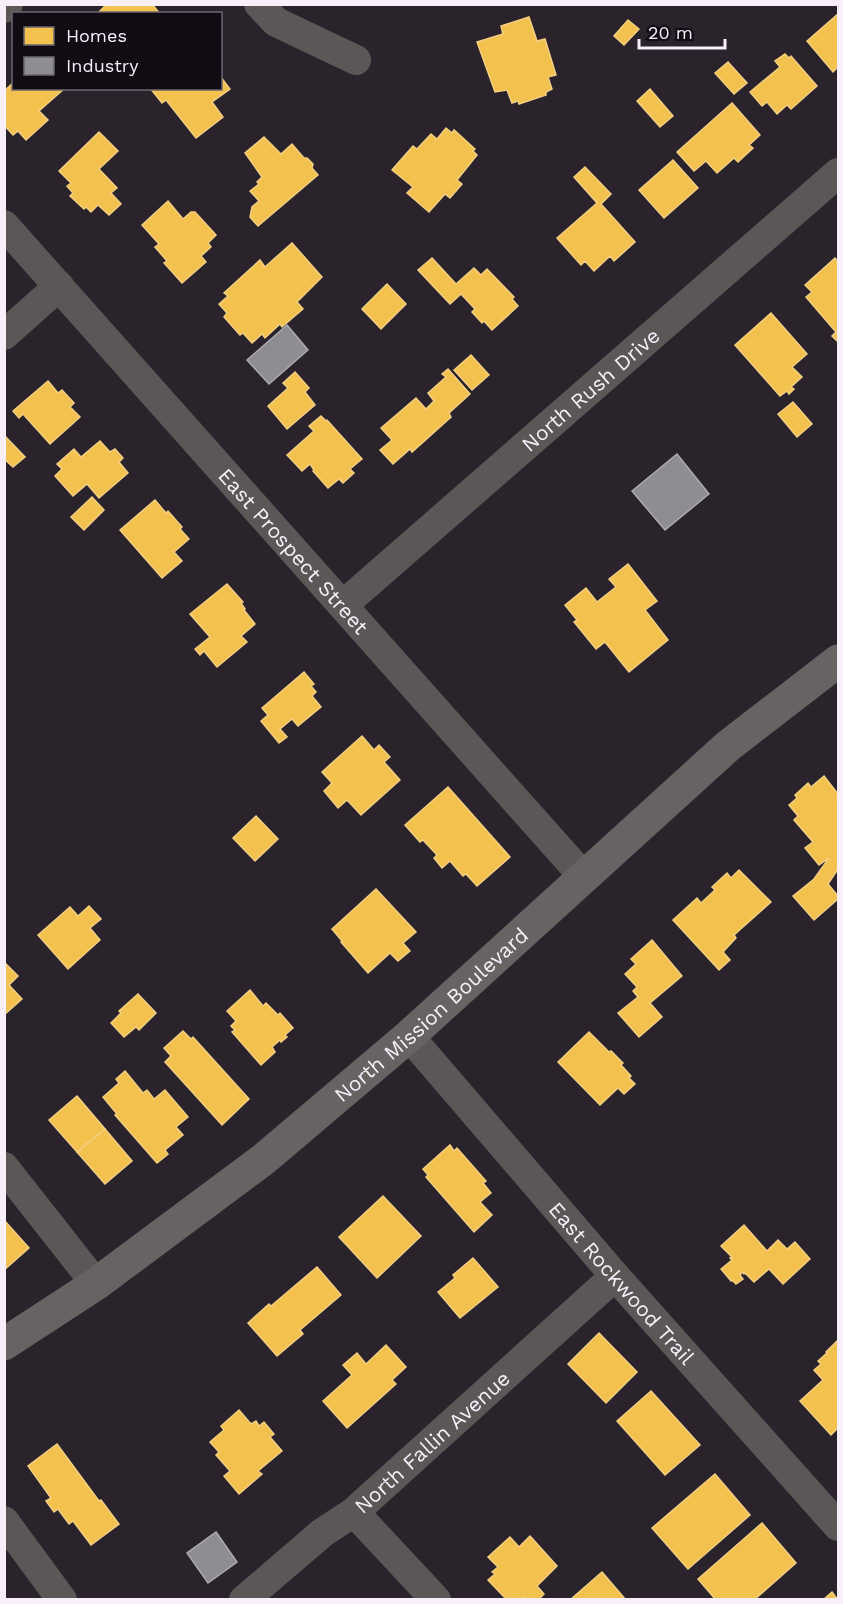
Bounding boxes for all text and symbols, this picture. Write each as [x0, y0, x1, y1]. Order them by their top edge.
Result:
legend [12, 12, 222, 90]
scale bar [639, 12, 724, 50]
text: 20 m [648, 22, 693, 43]
text: Homes [66, 25, 127, 46]
text: Industry [66, 55, 139, 76]
street label: North Rush Drive [516, 322, 664, 456]
street label: East Prospect Street [214, 463, 374, 639]
street label: North Mission Boulevard [329, 922, 533, 1107]
street label: East Rockwood Trail [544, 1196, 700, 1370]
street label: North Fallin Avenue [349, 1365, 515, 1518]

